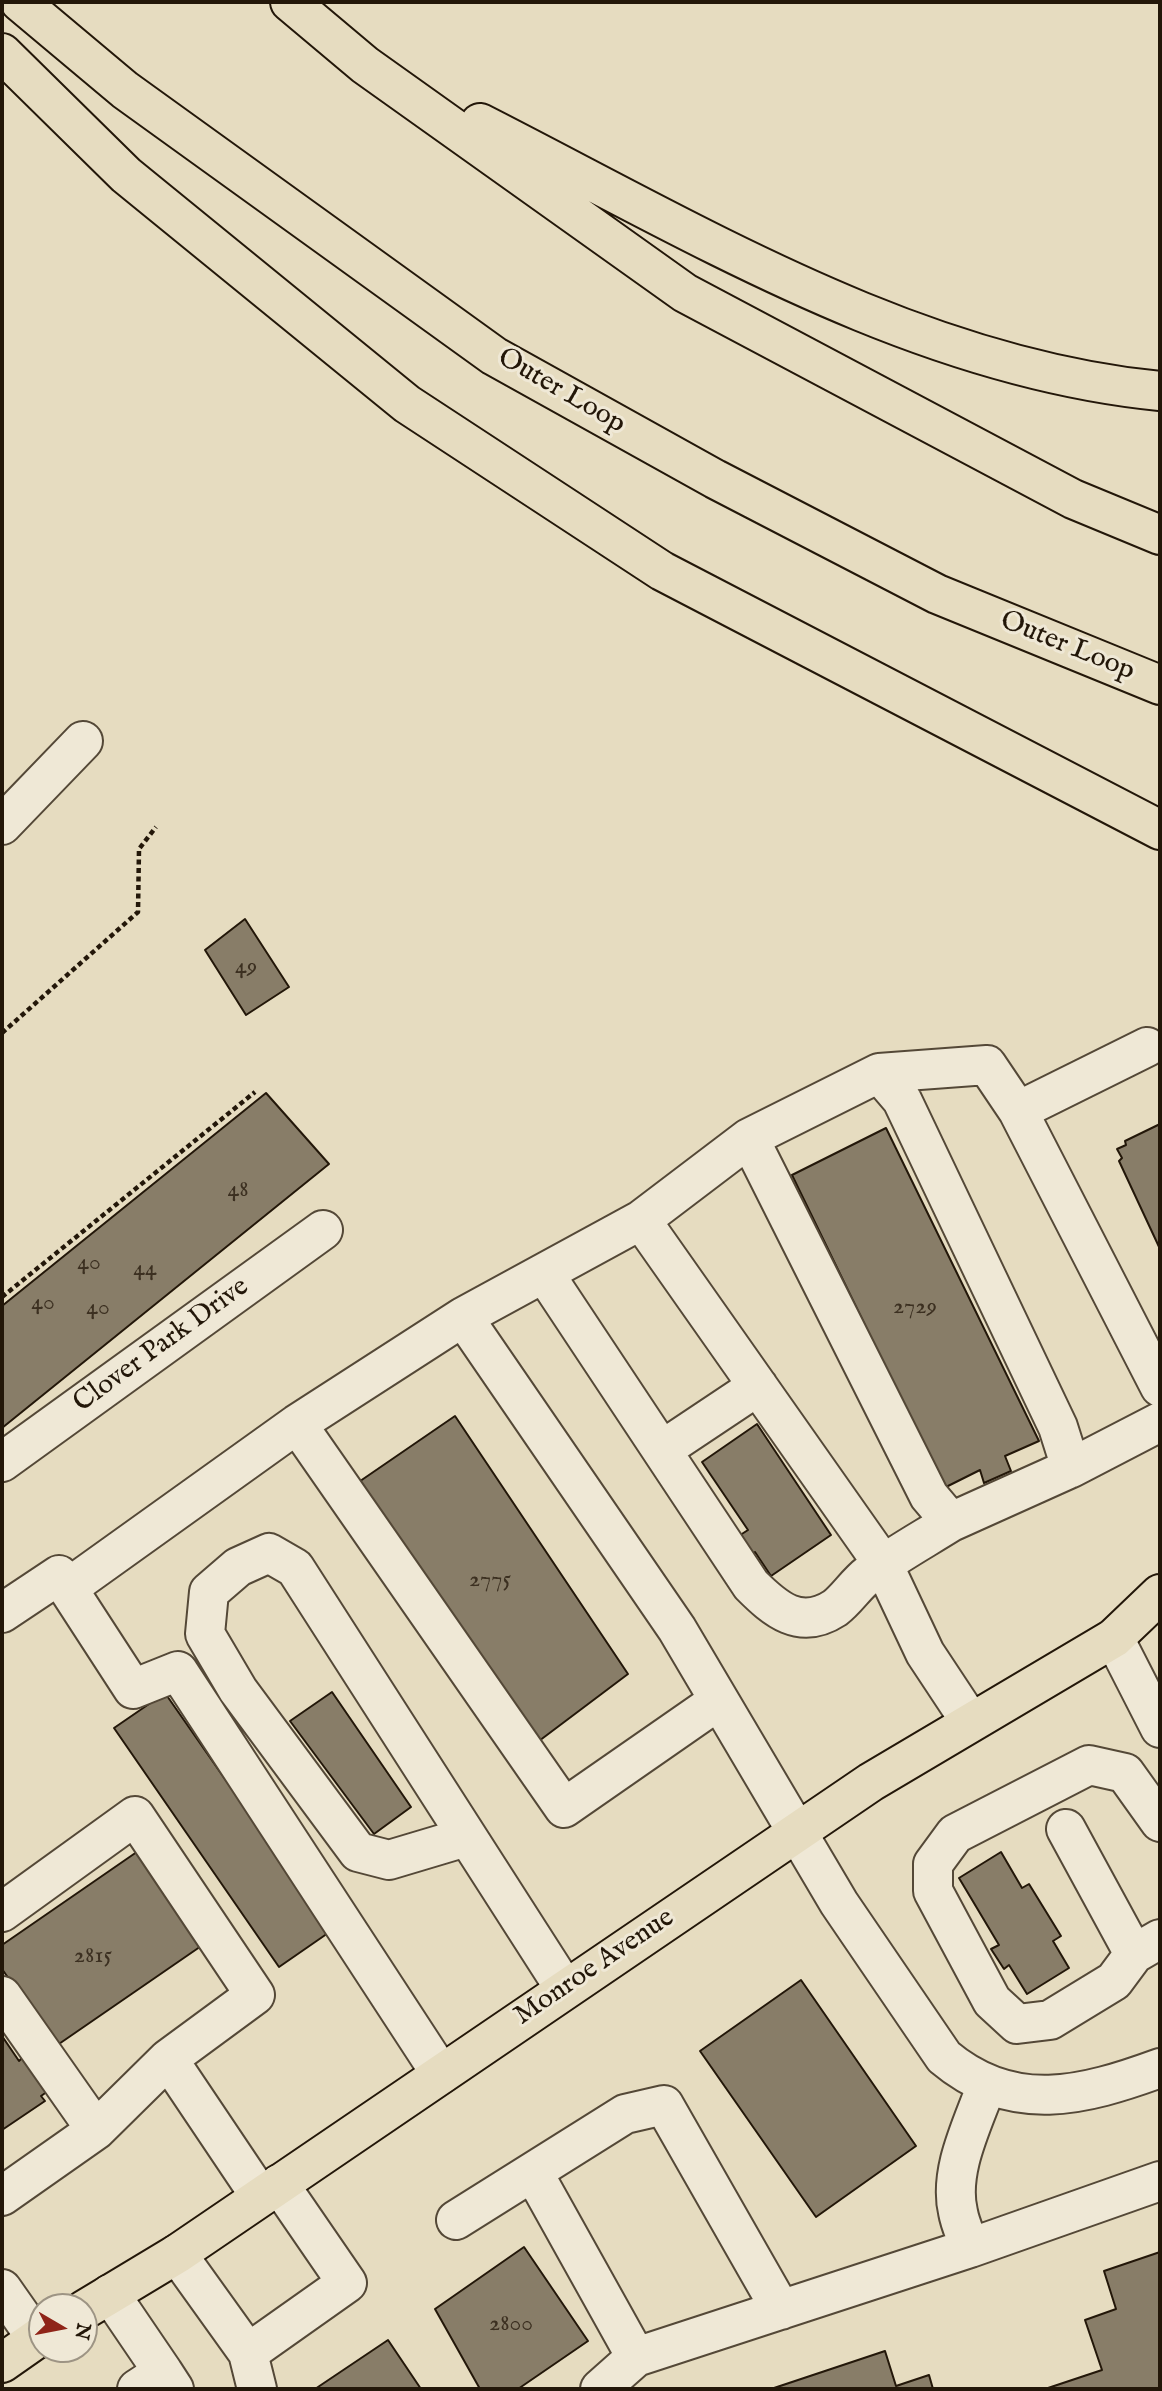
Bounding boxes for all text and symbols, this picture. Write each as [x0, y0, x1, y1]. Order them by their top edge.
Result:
street label: Outer Loop [491, 342, 631, 442]
street label: Outer Loop [995, 605, 1139, 689]
house number: 49 [235, 954, 257, 982]
house number: 48 [227, 1177, 249, 1205]
house number: 40 [77, 1250, 101, 1278]
house number: 44 [133, 1256, 157, 1284]
street label: Clover Park Drive [68, 1271, 256, 1421]
house number: 40 [31, 1290, 55, 1318]
house number: 2729 [893, 1294, 937, 1322]
house number: 40 [86, 1295, 110, 1323]
house number: 2775 [469, 1567, 511, 1595]
street label: Monroe Avenue [509, 1902, 681, 2034]
house number: 2815 [74, 1943, 112, 1971]
north arrow [28, 2293, 98, 2363]
house number: 2800 [489, 2311, 533, 2339]
text: N [68, 2321, 95, 2341]

